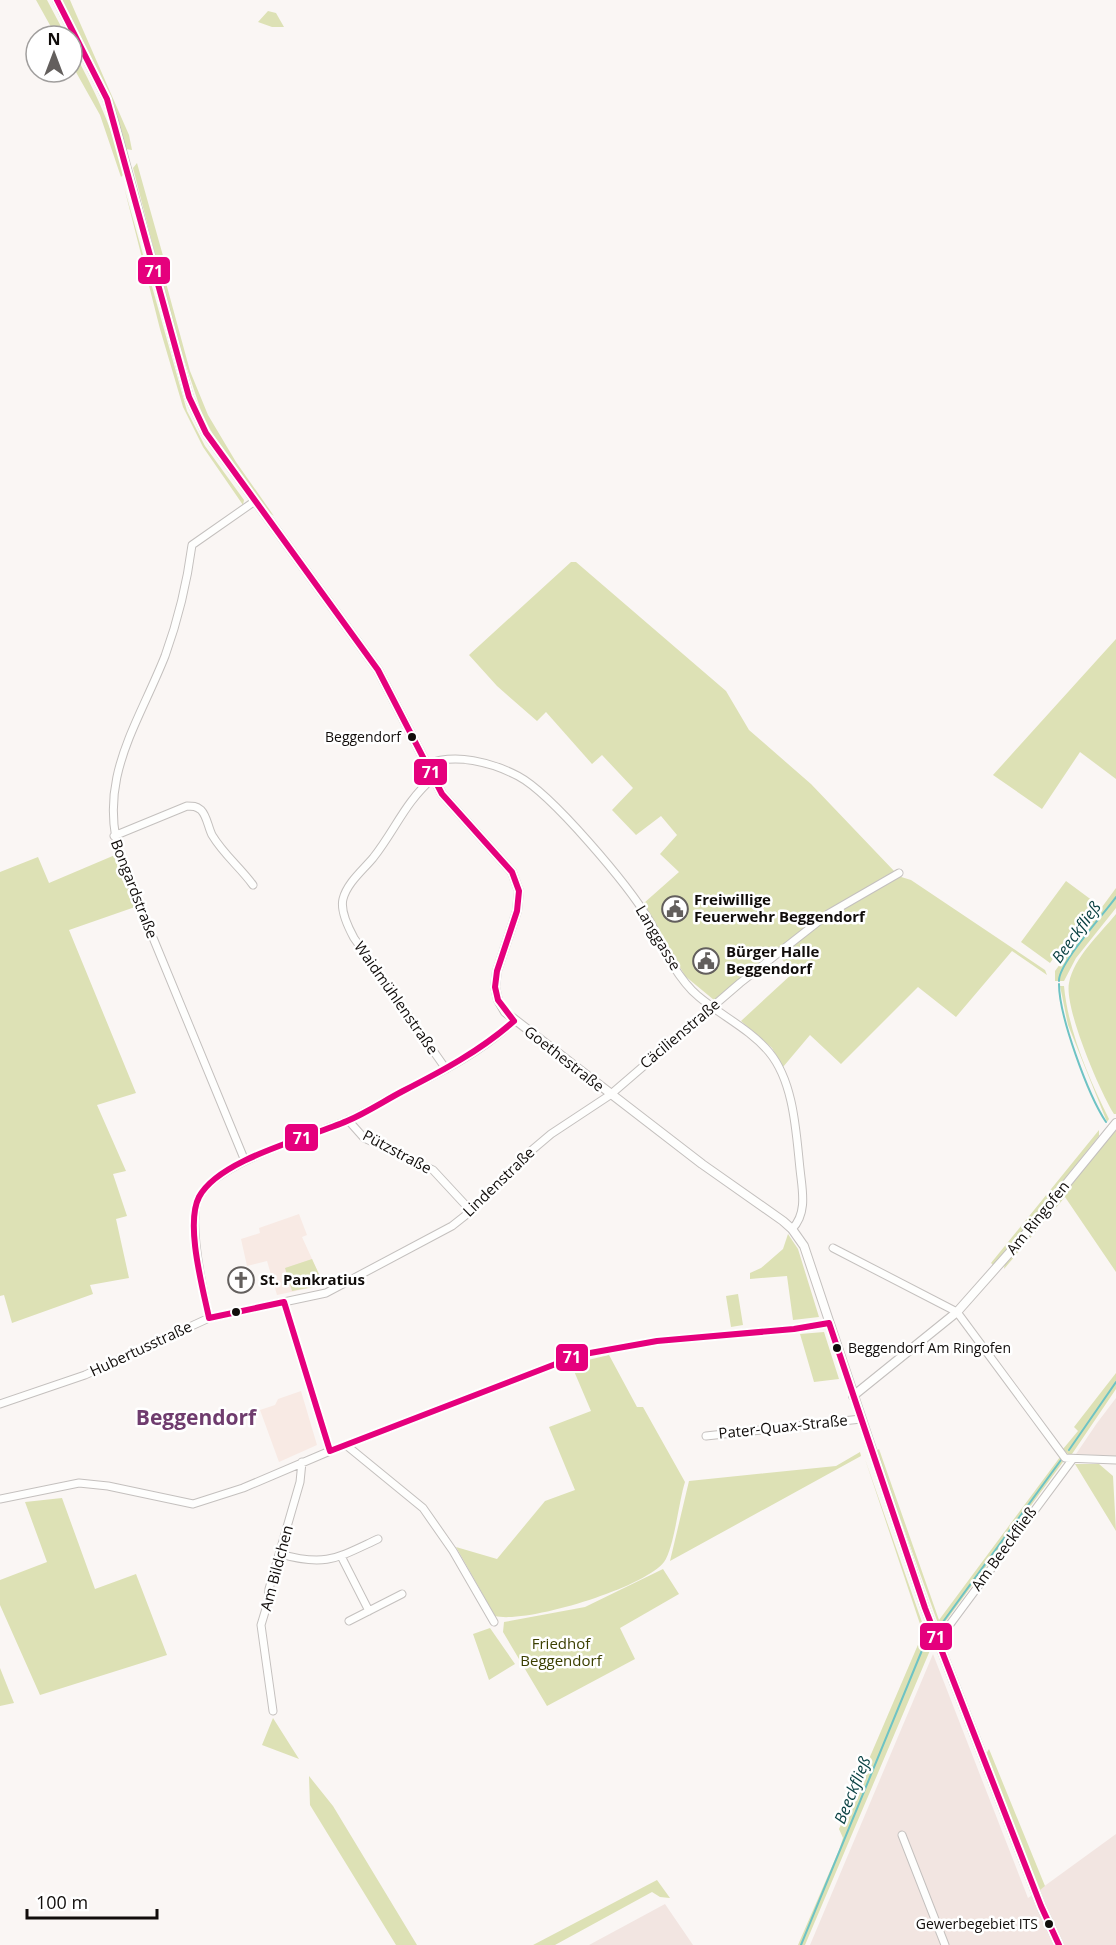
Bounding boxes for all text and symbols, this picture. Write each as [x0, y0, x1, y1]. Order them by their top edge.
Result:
north arrow [24, 24, 84, 84]
text: N [47, 28, 61, 50]
line badge: 71 [137, 256, 171, 285]
text: 71 [145, 260, 163, 282]
place label: Beggendorf [325, 727, 402, 746]
marker: Beggendorf [406, 731, 418, 743]
line badge: 71 [413, 758, 448, 786]
text: 71 [422, 761, 440, 783]
street label: Bongardstraße [107, 836, 163, 941]
place label: Freiwillige Feuerwehr Beggendorf [694, 889, 866, 926]
public building icon: Freiwillige Feuerwehr Beggendorf [660, 894, 690, 924]
water label: Beeckfließ [1046, 897, 1106, 967]
street label: Langgasse [632, 901, 686, 974]
street label: Waidmühlenstraße [350, 937, 443, 1058]
place label: Bürger Halle Beggendorf [726, 941, 819, 978]
public building icon: Bürger Halle Beggendorf [691, 946, 721, 976]
street label: Cäcilienstraße [635, 994, 724, 1073]
street label: Goethestraße [521, 1021, 609, 1096]
line badge: 71 [284, 1123, 319, 1152]
street label: Pützstraße [360, 1125, 435, 1178]
text: 71 [293, 1127, 311, 1149]
street label: Lindenstraße [458, 1142, 538, 1221]
street label: Am Ringofen [1001, 1176, 1073, 1258]
church icon: St. Pankratius [226, 1265, 256, 1295]
place label: St. Pankratius [260, 1269, 365, 1289]
unlabelled marker [230, 1306, 242, 1318]
street label: Hubertusstraße [86, 1316, 195, 1380]
place label: Beggendorf Am Ringofen [848, 1338, 1011, 1357]
marker: Beggendorf Am Ringofen [831, 1342, 843, 1354]
line badge: 71 [555, 1343, 589, 1372]
text: 71 [563, 1346, 581, 1368]
district label: Beggendorf [136, 1403, 258, 1431]
street label: Pater-Quax-Straße [717, 1409, 848, 1443]
street label: Am Beeckfließ [966, 1502, 1040, 1594]
street label: Am Bildchen [255, 1523, 297, 1613]
line badge: 71 [919, 1622, 953, 1651]
text: 71 [927, 1626, 945, 1648]
park label: Friedhof Beggendorf [520, 1633, 603, 1670]
water label: Beeckfließ [829, 1753, 875, 1827]
scale bar [27, 1882, 158, 1920]
text: 100 m [36, 1890, 88, 1914]
place label: Gewerbegebiet ITS [916, 1914, 1038, 1933]
marker: Gewerbegebiet ITS [1043, 1918, 1055, 1930]

